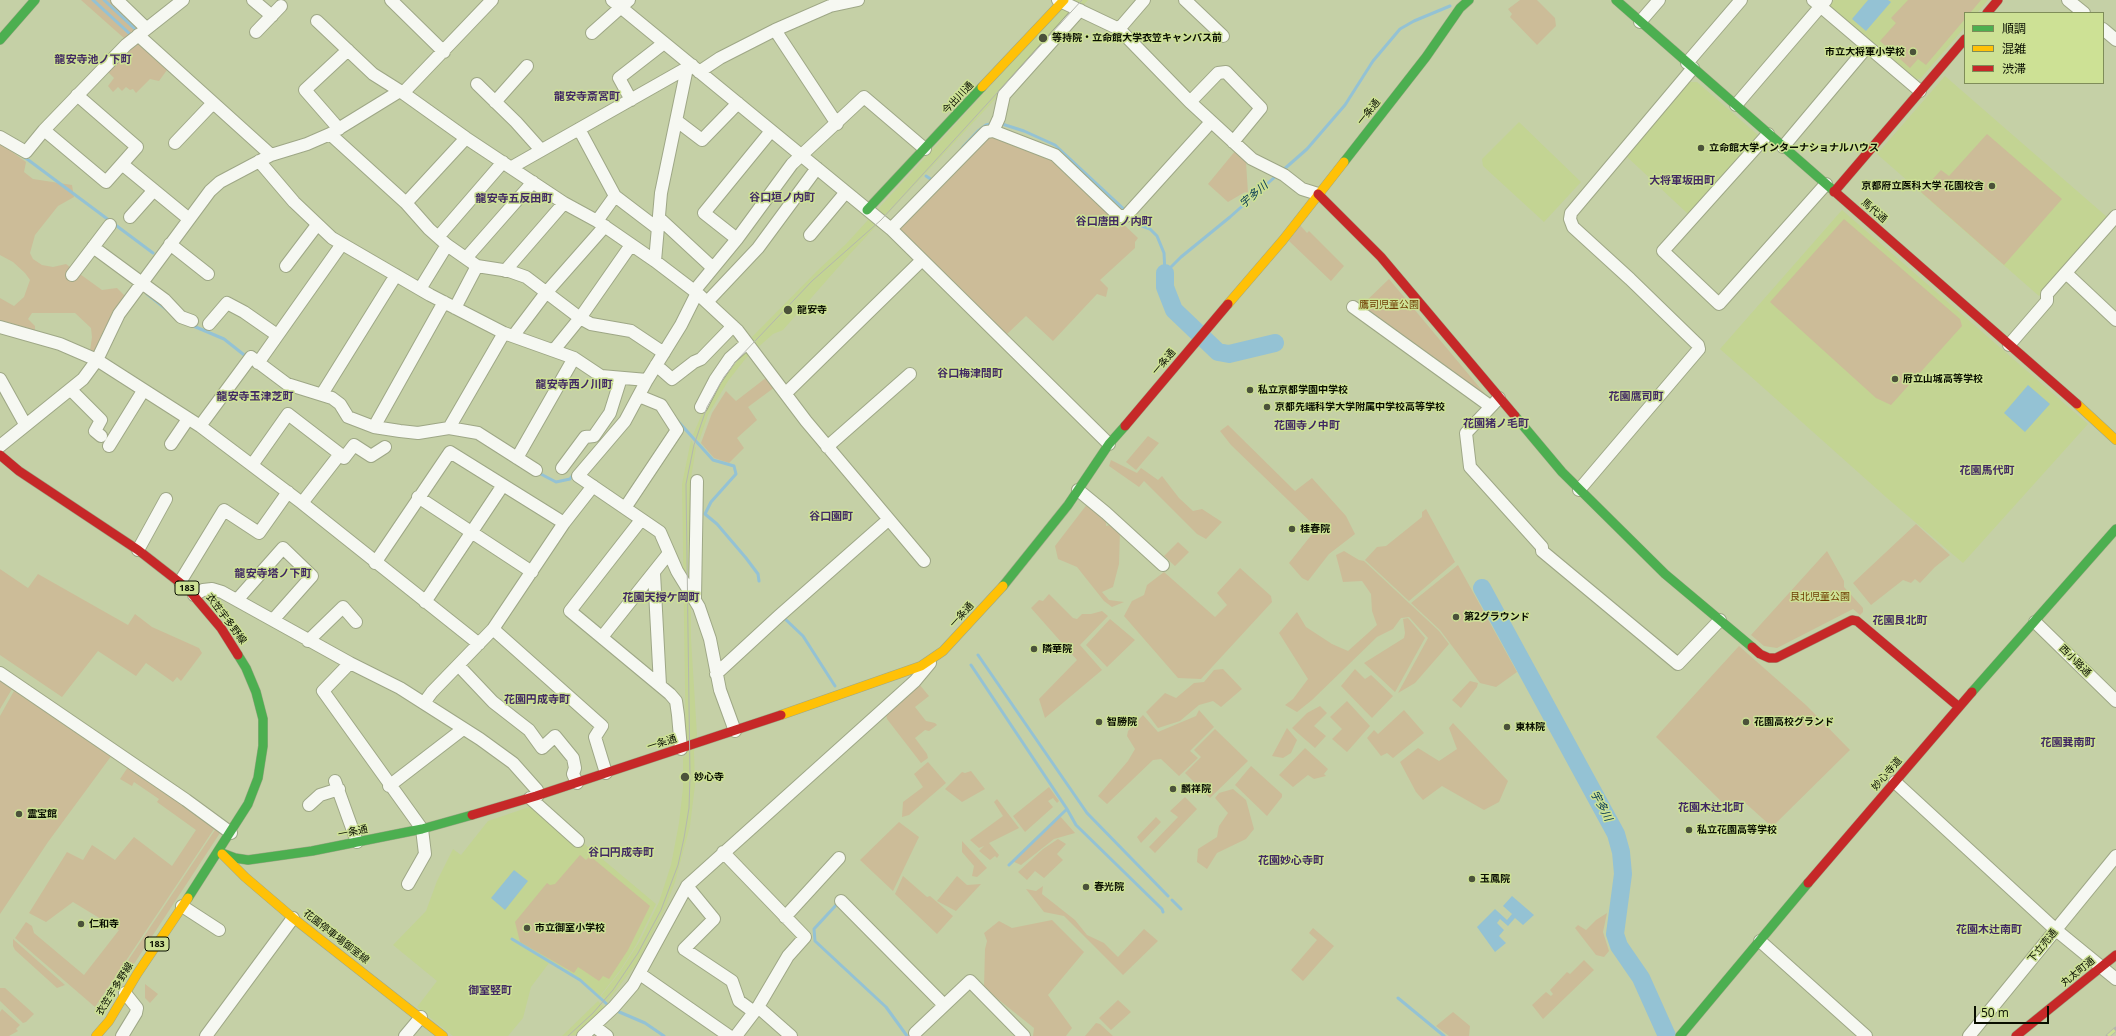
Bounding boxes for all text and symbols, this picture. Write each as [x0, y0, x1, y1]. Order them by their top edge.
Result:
legend [1964, 12, 2104, 84]
text: 順調 [2002, 20, 2026, 37]
marker: 等持院・立命館大学衣笠キャンパス前 [1037, 32, 1049, 44]
place label: 等持院・立命館大学衣笠キャンパス前 [1052, 32, 1222, 44]
text: 混雑 [2002, 40, 2026, 57]
place label: 市立大将軍小学校 [1825, 46, 1905, 58]
marker: 市立大将軍小学校 [1908, 47, 1918, 57]
district label: 龍安寺池ノ下町 [55, 53, 131, 67]
text: 渋滞 [2002, 60, 2026, 77]
street label: 今出川通 [940, 79, 976, 117]
district label: 龍安寺斎宮町 [554, 90, 620, 104]
street label: 一条通 [1355, 97, 1383, 127]
place label: 立命館大学インターナショナルハウス [1709, 142, 1879, 154]
marker: 立命館大学インターナショナルハウス [1696, 143, 1706, 153]
district label: 大将軍坂田町 [1649, 174, 1715, 188]
water label: 宇多川 [1237, 179, 1271, 211]
place label: 京都府立医科大学 花園校舎 [1861, 180, 1984, 192]
marker: 京都府立医科大学 花園校舎 [1987, 181, 1997, 191]
district label: 谷口垣ノ内町 [749, 191, 815, 205]
district label: 龍安寺五反田町 [476, 192, 552, 206]
street label: 馬代通 [1859, 197, 1889, 225]
district label: 谷口唐田ノ内町 [1076, 215, 1152, 229]
park label: 鷹司児童公園 [1359, 299, 1419, 311]
marker: 龍安寺 [782, 304, 794, 316]
place label: 龍安寺 [797, 304, 827, 316]
street label: 一条通 [1150, 347, 1178, 377]
district label: 谷口梅津間町 [937, 367, 1003, 381]
place label: 府立山城高等学校 [1903, 373, 1983, 385]
marker: 府立山城高等学校 [1890, 374, 1900, 384]
district label: 龍安寺西ノ川町 [536, 378, 612, 392]
place label: 私立京都学園中学校 [1258, 384, 1348, 396]
marker: 私立京都学園中学校 [1245, 385, 1255, 395]
district label: 龍安寺玉津芝町 [217, 390, 293, 404]
district label: 花園鷹司町 [1609, 390, 1663, 404]
place label: 京都先端科学大学附属中学校高等学校 [1275, 401, 1445, 413]
marker: 京都先端科学大学附属中学校高等学校 [1262, 402, 1272, 412]
district label: 花園猪ノ毛町 [1463, 417, 1529, 431]
district label: 花園寺ノ中町 [1274, 419, 1340, 433]
district label: 花園馬代町 [1960, 464, 2014, 478]
district label: 谷口園町 [809, 510, 853, 524]
place label: 桂春院 [1300, 523, 1330, 535]
marker: 桂春院 [1287, 524, 1297, 534]
district label: 龍安寺塔ノ下町 [235, 567, 311, 581]
road number: 183 [175, 581, 199, 595]
street label: 衣笠宇多野線 [203, 591, 249, 647]
district label: 花園天授ケ岡町 [623, 591, 699, 605]
park label: 艮北児童公園 [1790, 591, 1850, 603]
street label: 一条通 [948, 600, 976, 630]
place label: 第2グラウンド [1464, 611, 1530, 623]
marker: 第2グラウンド [1451, 612, 1461, 622]
district label: 花園艮北町 [1873, 614, 1927, 628]
place label: 隣華院 [1042, 643, 1072, 655]
street label: 西小路通 [2057, 643, 2093, 679]
marker: 隣華院 [1029, 644, 1039, 654]
district label: 花園円成寺町 [504, 693, 570, 707]
place label: 智勝院 [1107, 716, 1137, 728]
place label: 花園高校グランド [1754, 716, 1834, 728]
marker: 智勝院 [1094, 717, 1104, 727]
marker: 花園高校グランド [1741, 717, 1751, 727]
place label: 東林院 [1515, 721, 1545, 733]
marker: 東林院 [1502, 722, 1512, 732]
street label: 一条通 [646, 733, 678, 753]
district label: 花園巽南町 [2041, 736, 2095, 750]
street label: 妙心寺道 [1869, 755, 1905, 793]
marker: 妙心寺 [679, 771, 691, 783]
place label: 妙心寺 [694, 771, 724, 783]
place label: 麟祥院 [1181, 783, 1211, 795]
marker: 麟祥院 [1168, 784, 1178, 794]
water label: 宇多川 [1587, 788, 1615, 824]
district label: 花園木辻北町 [1678, 801, 1744, 815]
place label: 霊宝館 [27, 808, 57, 820]
marker: 霊宝館 [14, 809, 24, 819]
street label: 一条通 [337, 823, 369, 841]
place label: 私立花園高等学校 [1697, 824, 1777, 836]
marker: 私立花園高等学校 [1684, 825, 1694, 835]
district label: 谷口円成寺町 [588, 846, 654, 860]
district label: 花園妙心寺町 [1258, 854, 1324, 868]
place label: 玉鳳院 [1480, 873, 1510, 885]
marker: 玉鳳院 [1467, 874, 1477, 884]
place label: 春光院 [1094, 881, 1124, 893]
marker: 春光院 [1081, 882, 1091, 892]
street label: 花園停車場御室線 [301, 908, 371, 966]
place label: 仁和寺 [89, 918, 119, 930]
marker: 仁和寺 [76, 919, 86, 929]
place label: 市立御室小学校 [535, 922, 605, 934]
marker: 市立御室小学校 [522, 923, 532, 933]
district label: 花園木辻南町 [1956, 923, 2022, 937]
street label: 下立売通 [2026, 927, 2060, 965]
road number: 183 [145, 937, 169, 951]
street label: 丸太町通 [2059, 955, 2097, 989]
street label: 衣笠宇多野線 [94, 960, 136, 1018]
district label: 御室竪町 [468, 984, 512, 998]
scale bar [1976, 998, 2051, 1024]
text: 50 m [1981, 1004, 2009, 1021]

